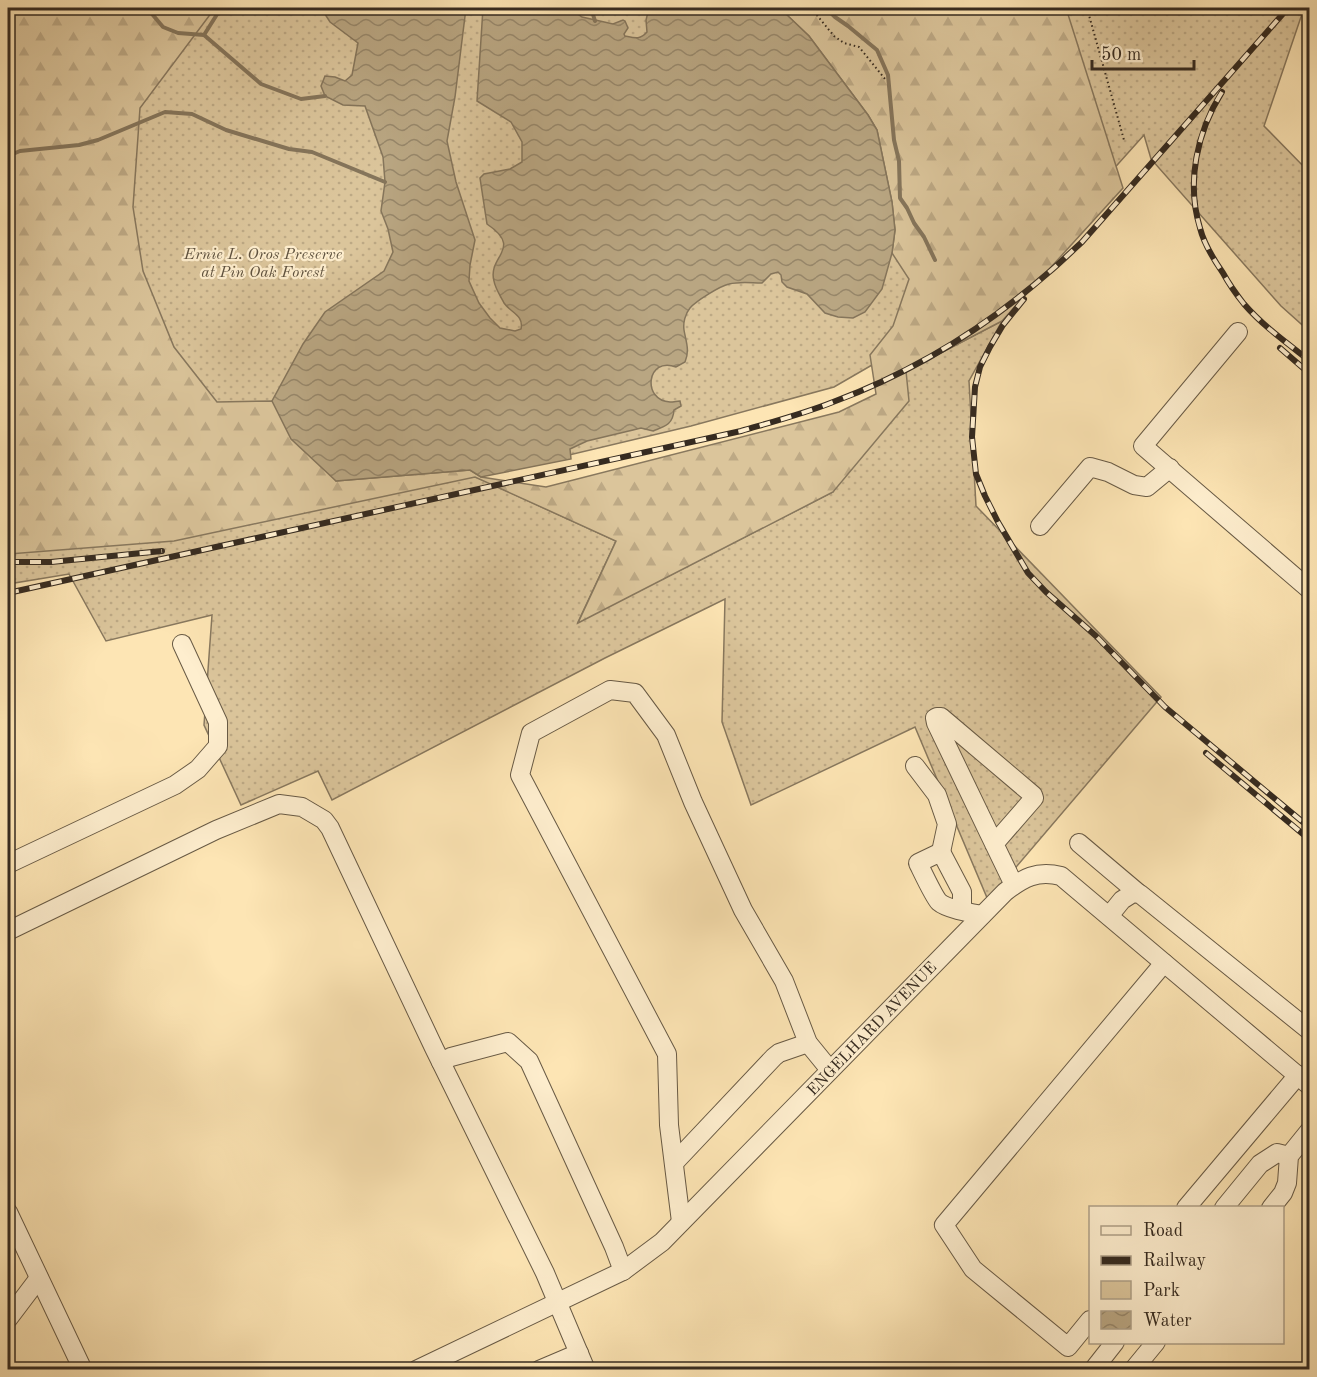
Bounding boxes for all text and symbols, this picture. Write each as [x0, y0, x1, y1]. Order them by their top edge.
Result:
scale bar [1092, 33, 1194, 71]
text: 50 m [1101, 46, 1141, 64]
park label: Ernie L. Oros Preserve at Pin Oak Forest [183, 247, 343, 281]
street label: ENGELHARD AVENUE [805, 960, 940, 1099]
legend [1089, 1206, 1284, 1344]
text: Road [1143, 1222, 1183, 1240]
text: Railway [1143, 1252, 1206, 1270]
text: Park [1143, 1282, 1180, 1300]
text: Water [1143, 1312, 1192, 1330]

